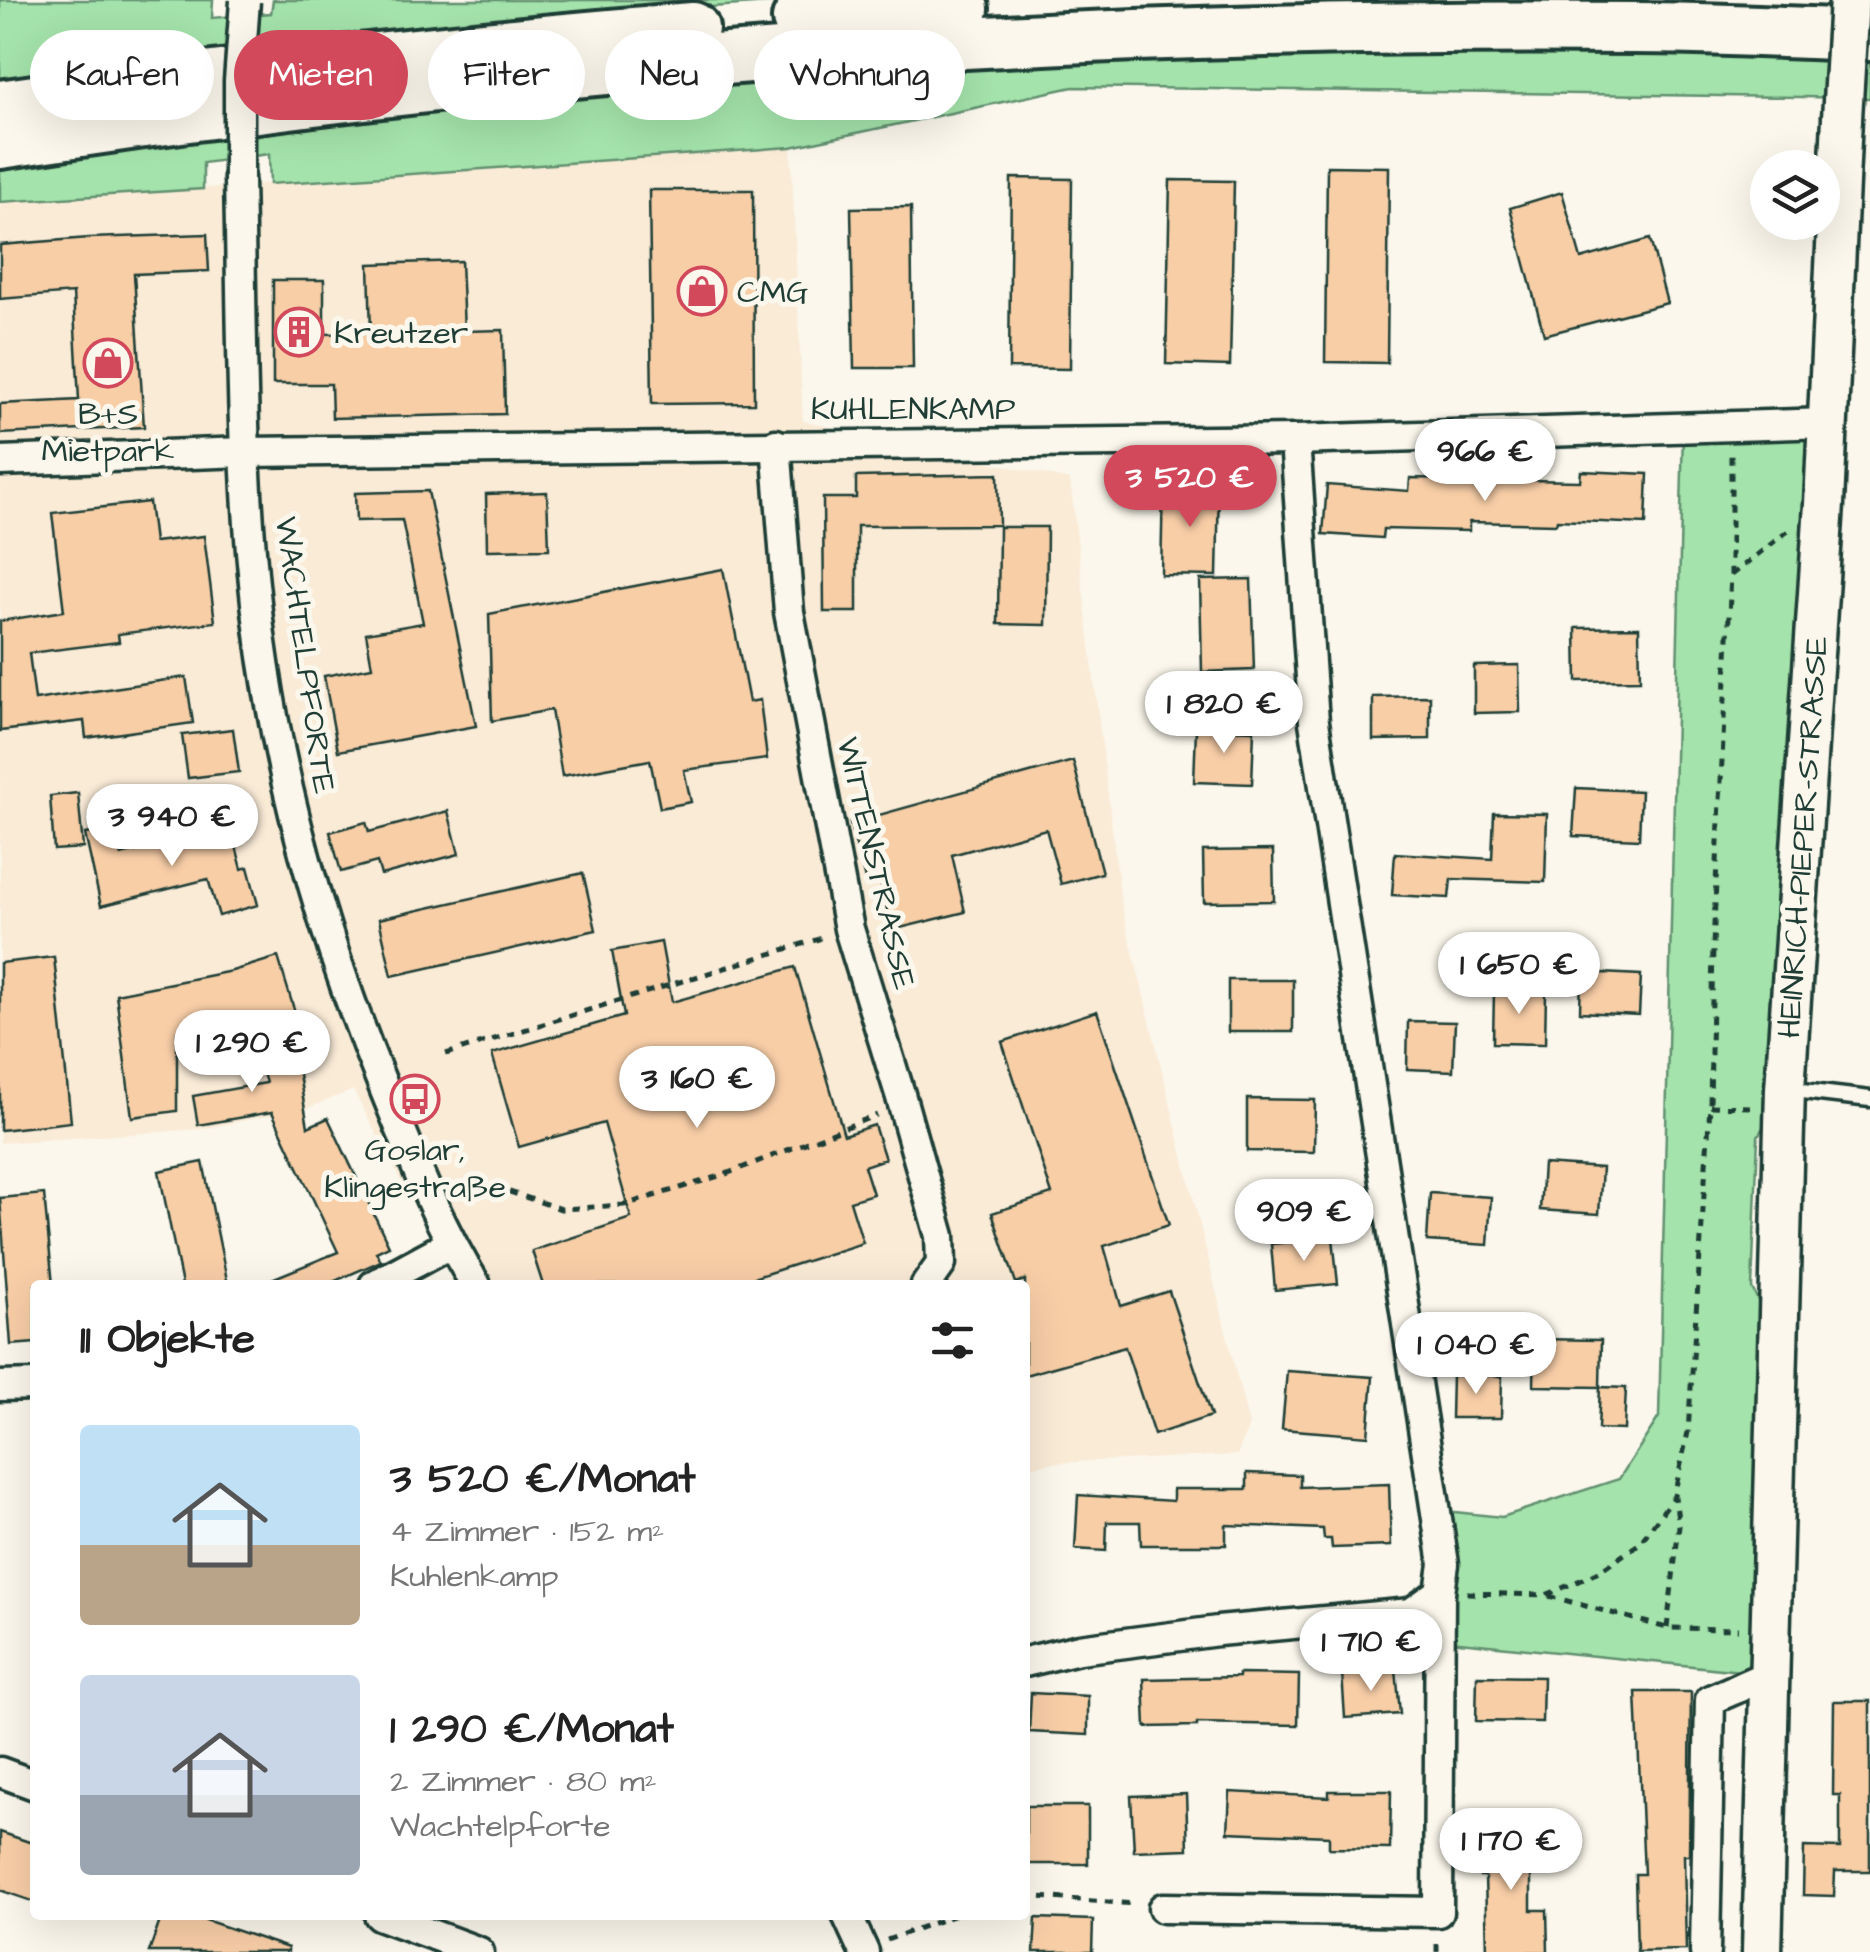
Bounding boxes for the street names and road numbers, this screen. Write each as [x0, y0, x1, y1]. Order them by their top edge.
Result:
street label: KUHLENKAMP [811, 387, 1015, 432]
street label: WACHTELPFORTE [263, 514, 346, 797]
street label: HEINRICH-PIEPER-STRASSE [1767, 634, 1840, 1040]
street label: WITTENSTRASSE [825, 733, 926, 994]

